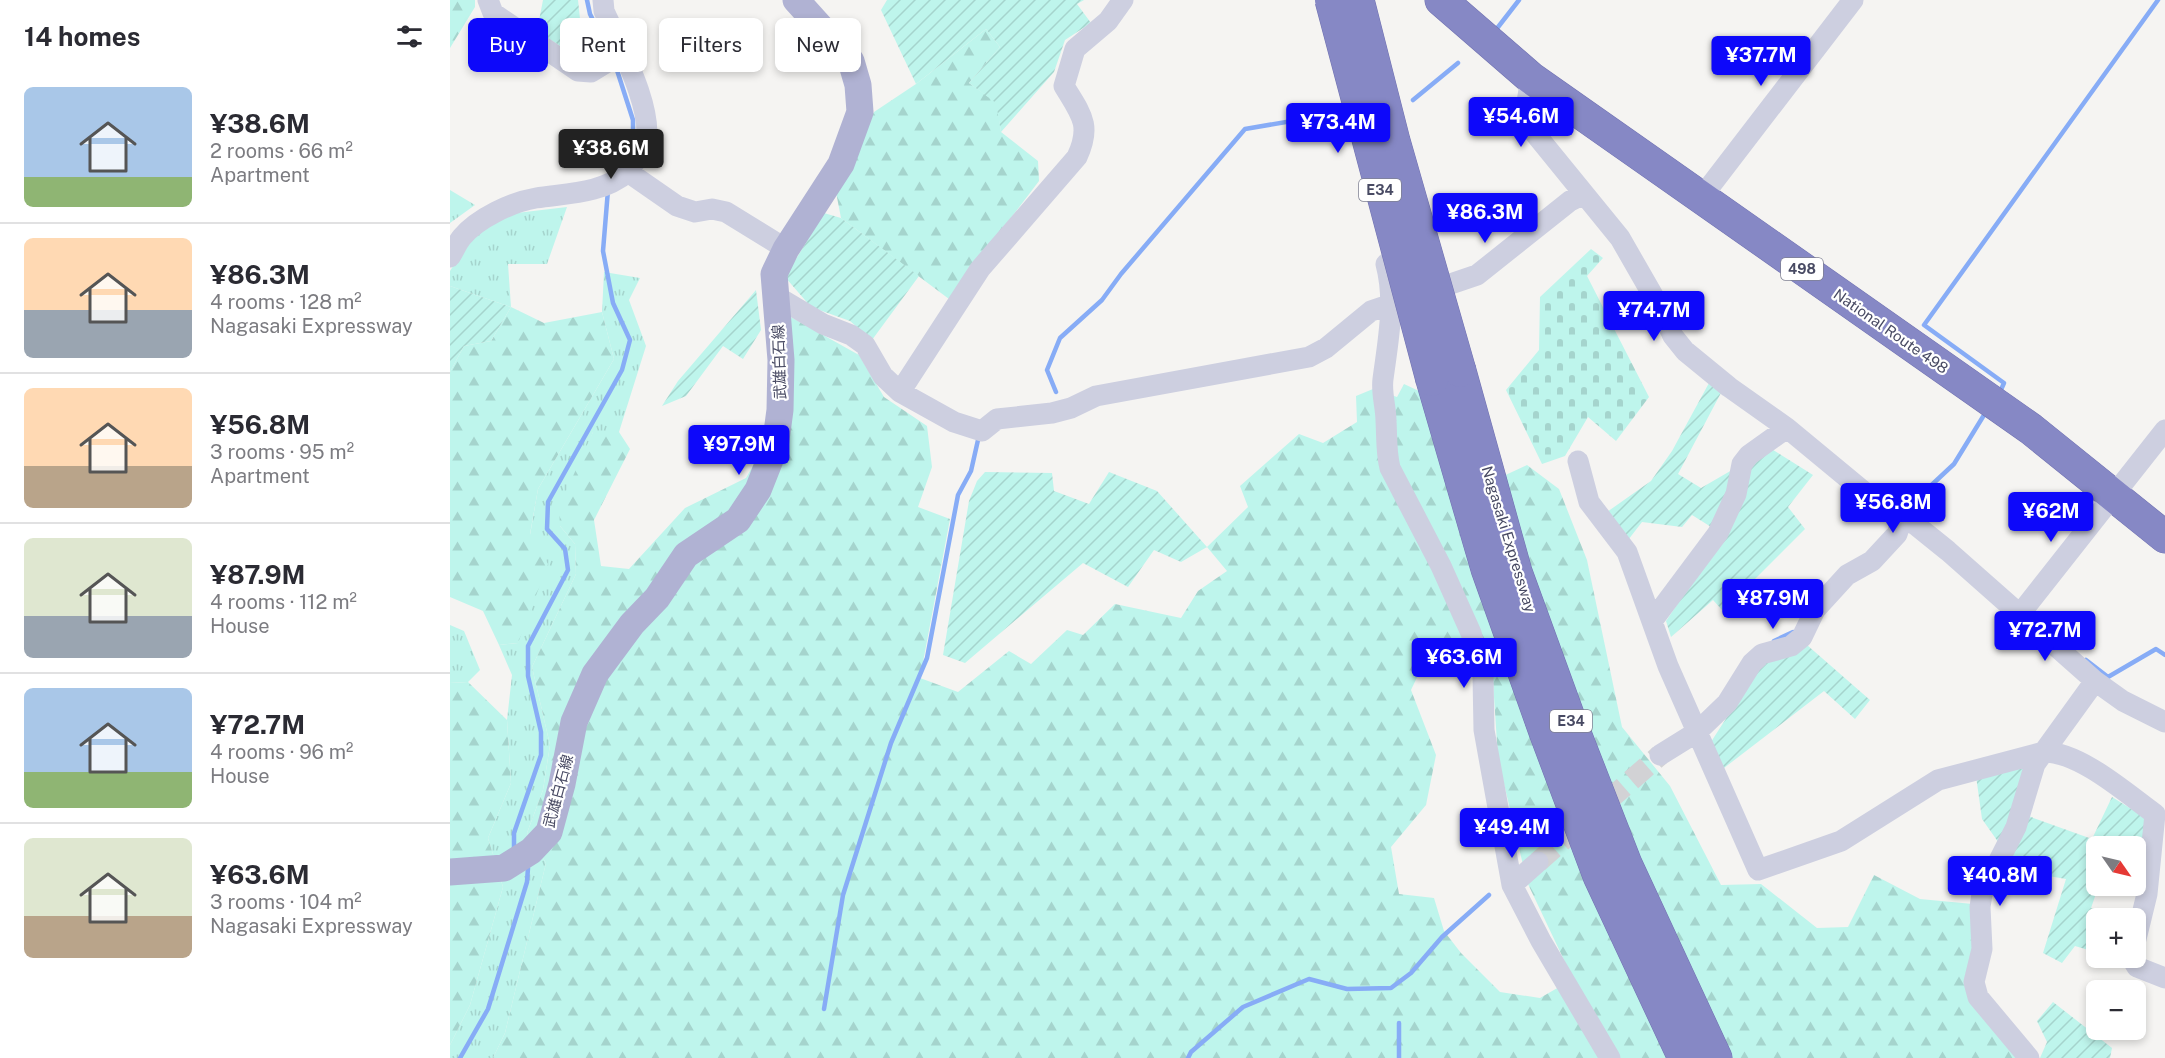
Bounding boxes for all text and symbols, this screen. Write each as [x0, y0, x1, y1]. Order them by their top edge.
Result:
chip: Buy [468, 18, 548, 72]
chip: Rent [560, 18, 647, 72]
chip: Filters [659, 18, 763, 72]
chip: New [775, 18, 861, 72]
icon: filters [393, 20, 426, 53]
text: 14 homes [24, 21, 140, 52]
pin: ¥37.7M [1712, 36, 1810, 87]
text: ¥37.7M [1725, 43, 1797, 67]
pin: ¥54.6M [1472, 97, 1570, 148]
pin: ¥73.4M [1289, 103, 1387, 154]
text: ¥54.6M [1483, 104, 1559, 128]
text: ¥38.6M [210, 108, 310, 139]
text: ¥73.4M [1300, 110, 1376, 134]
icon: home [72, 111, 144, 183]
pin: ¥38.6M [562, 129, 660, 180]
text: ¥38.6M [573, 136, 649, 160]
text: 2 rooms · 66 m² [210, 139, 353, 163]
text: Apartment [210, 163, 310, 187]
road number: E34 [1359, 179, 1401, 201]
pin: ¥86.3M [1436, 193, 1534, 244]
text: ¥86.3M [1447, 200, 1523, 224]
road number: 498 [1781, 258, 1823, 280]
text: ¥86.3M [210, 259, 310, 290]
icon: home [72, 262, 144, 334]
street label: National Route 498 [1831, 285, 1951, 377]
text: 4 rooms · 128 m² [210, 290, 362, 314]
pin: ¥74.7M [1605, 291, 1703, 342]
text: ¥74.7M [1617, 298, 1691, 322]
text: Nagasaki Expressway [210, 314, 413, 338]
street label: 武雄白石線 [769, 324, 789, 400]
text: ¥56.8M [210, 409, 310, 440]
icon: home [72, 412, 144, 484]
pin: ¥97.9M [690, 425, 788, 476]
text: ¥97.9M [702, 432, 776, 456]
text: 3 rooms · 95 m² [210, 440, 354, 464]
text: Apartment [210, 464, 310, 488]
street label: Nagasaki Expressway [1479, 464, 1539, 614]
pin: ¥56.8M [1844, 483, 1942, 534]
text: ¥56.8M [1854, 490, 1932, 514]
pin: ¥62M [2015, 492, 2087, 543]
text: ¥62M [2022, 499, 2080, 523]
text: ¥87.9M [210, 559, 305, 590]
icon: home [72, 562, 144, 634]
pin: ¥87.9M [1724, 579, 1822, 630]
text: ¥87.9M [1736, 586, 1810, 610]
text: 4 rooms · 112 m² [210, 590, 357, 614]
pin: ¥72.7M [1996, 611, 2094, 662]
text: House [210, 614, 270, 638]
text: ¥72.7M [2008, 618, 2082, 642]
pin: ¥63.6M [1415, 638, 1513, 689]
text: ¥63.6M [1426, 645, 1502, 669]
text: ¥72.7M [210, 709, 305, 740]
road number: E34 [1550, 710, 1592, 732]
icon: home [72, 712, 144, 784]
text: 4 rooms · 96 m² [210, 740, 353, 764]
street label: 武雄白石線 [540, 753, 576, 829]
text: House [210, 764, 270, 788]
pin: ¥49.4M [1463, 808, 1561, 859]
text: ¥49.4M [1474, 815, 1550, 839]
north arrow [2086, 836, 2146, 896]
map controls [2086, 836, 2146, 1040]
pin: ¥40.8M [1951, 856, 2049, 907]
text: ¥63.6M [210, 859, 310, 890]
icon: home [72, 862, 144, 934]
text: ¥40.8M [1962, 863, 2038, 887]
text: 3 rooms · 104 m² [210, 890, 362, 914]
button: + [2086, 908, 2146, 968]
text: Nagasaki Expressway [210, 914, 413, 938]
button: − [2086, 980, 2146, 1040]

